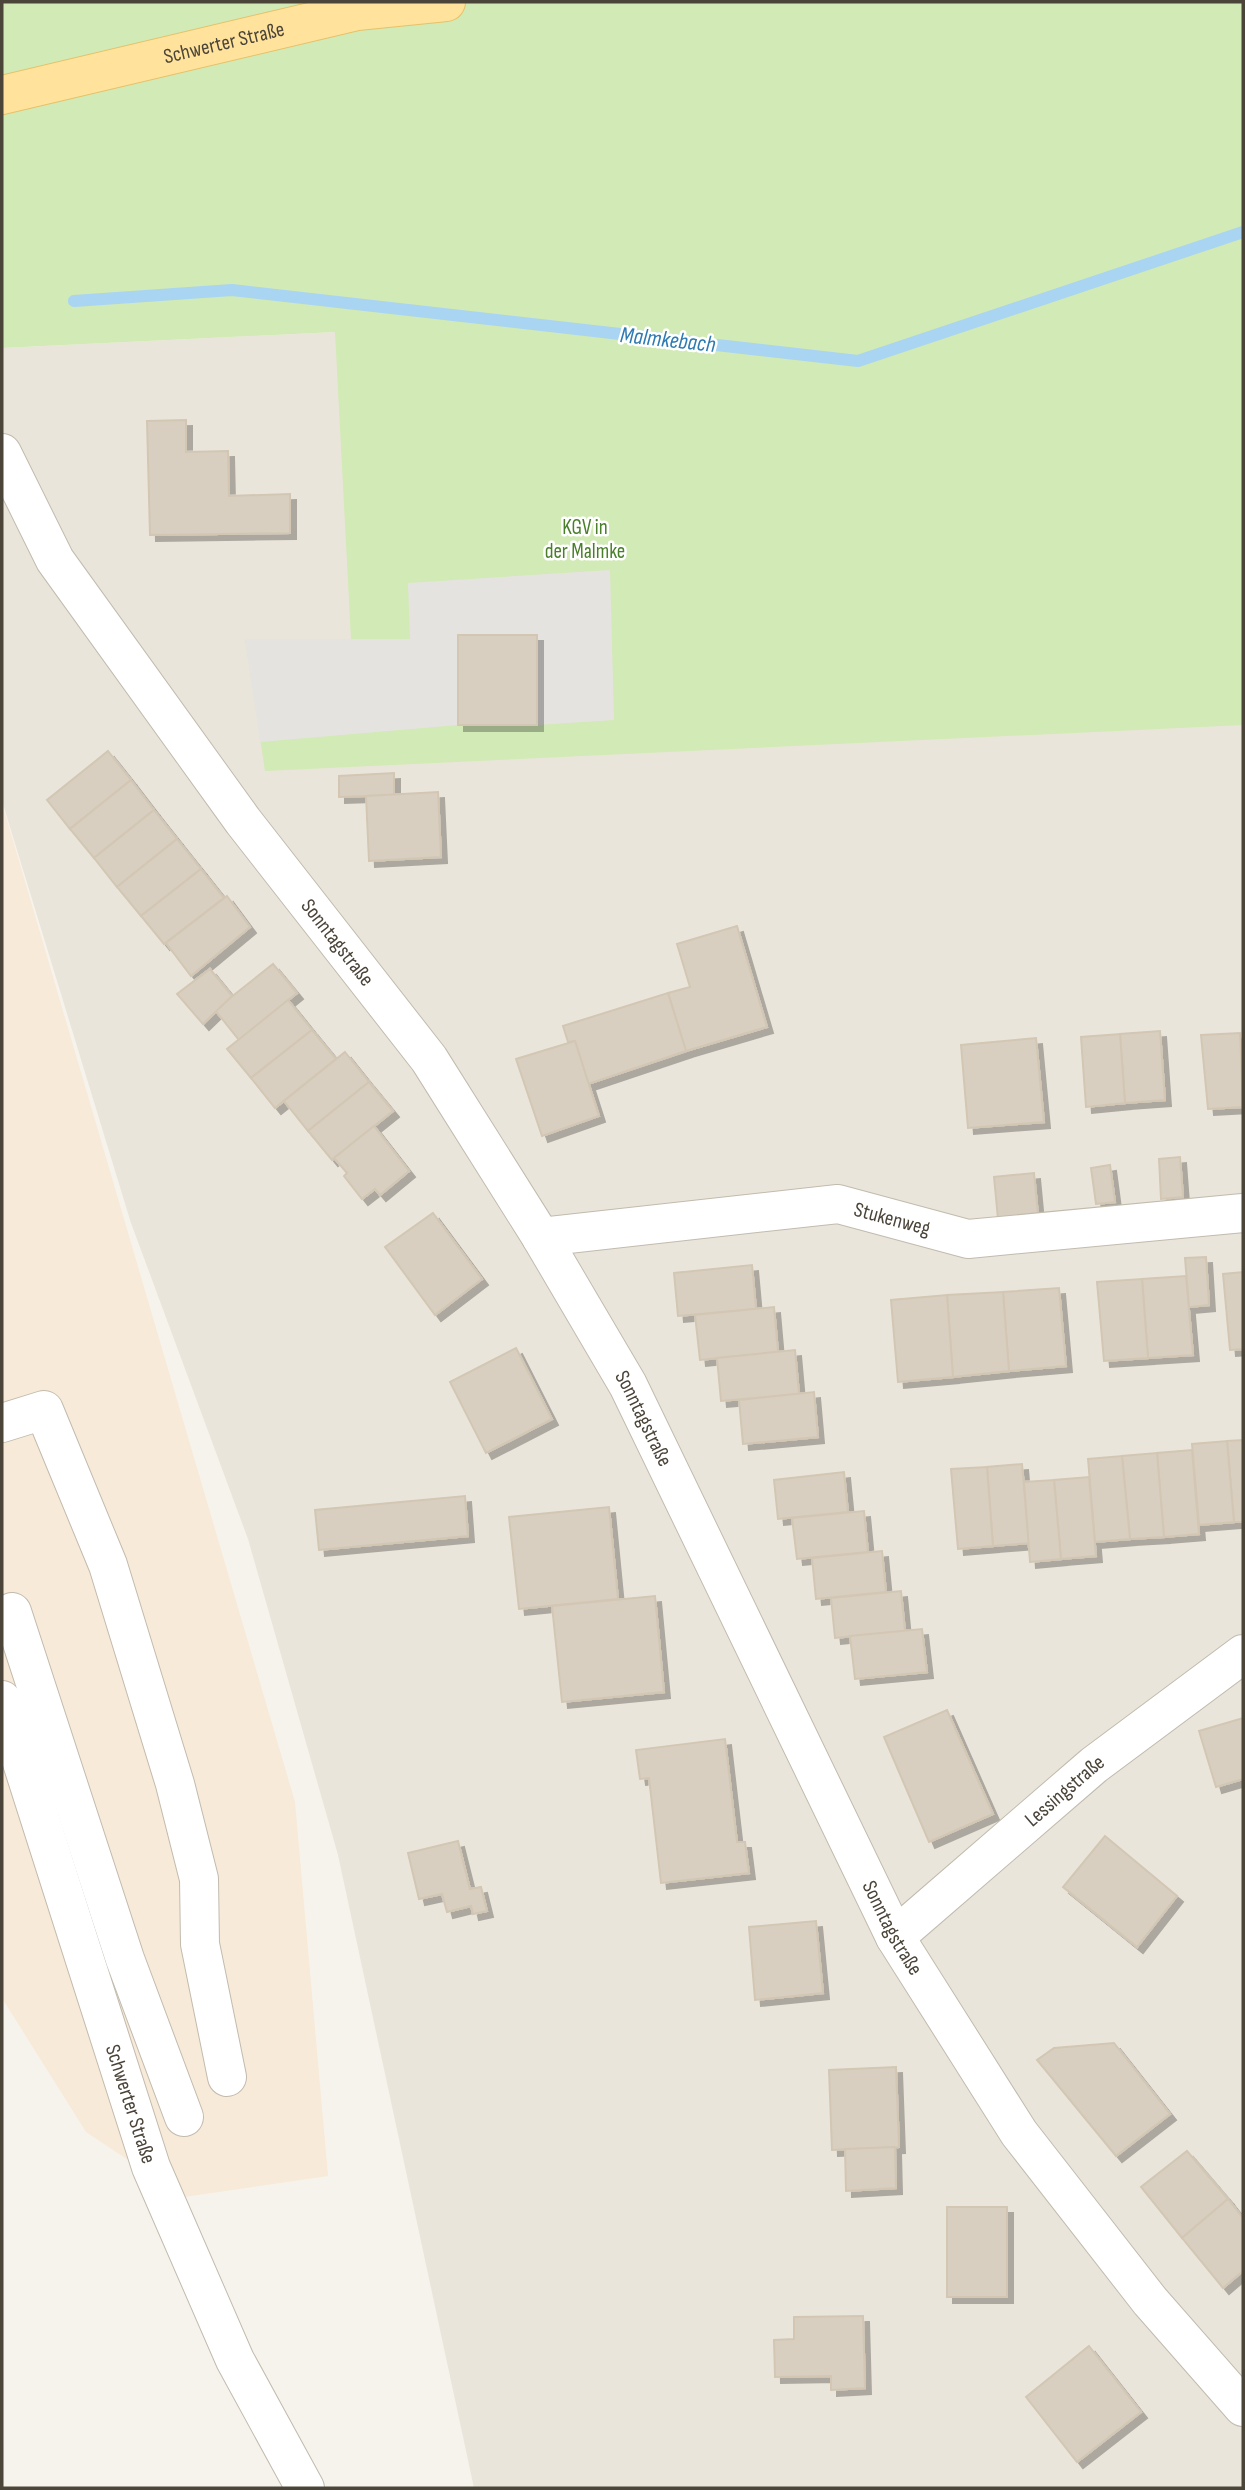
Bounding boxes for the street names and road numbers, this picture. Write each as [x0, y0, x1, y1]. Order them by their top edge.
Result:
street label: Schwerter Straße [161, 16, 287, 69]
street label: Sonntagstraße [296, 894, 380, 991]
street label: Stukenweg [851, 1196, 933, 1241]
street label: Sonntagstraße [610, 1366, 678, 1470]
street label: Lessingstraße [1020, 1749, 1109, 1832]
street label: Sonntagstraße [857, 1877, 928, 1980]
street label: Schwerter Straße [100, 2041, 162, 2167]

